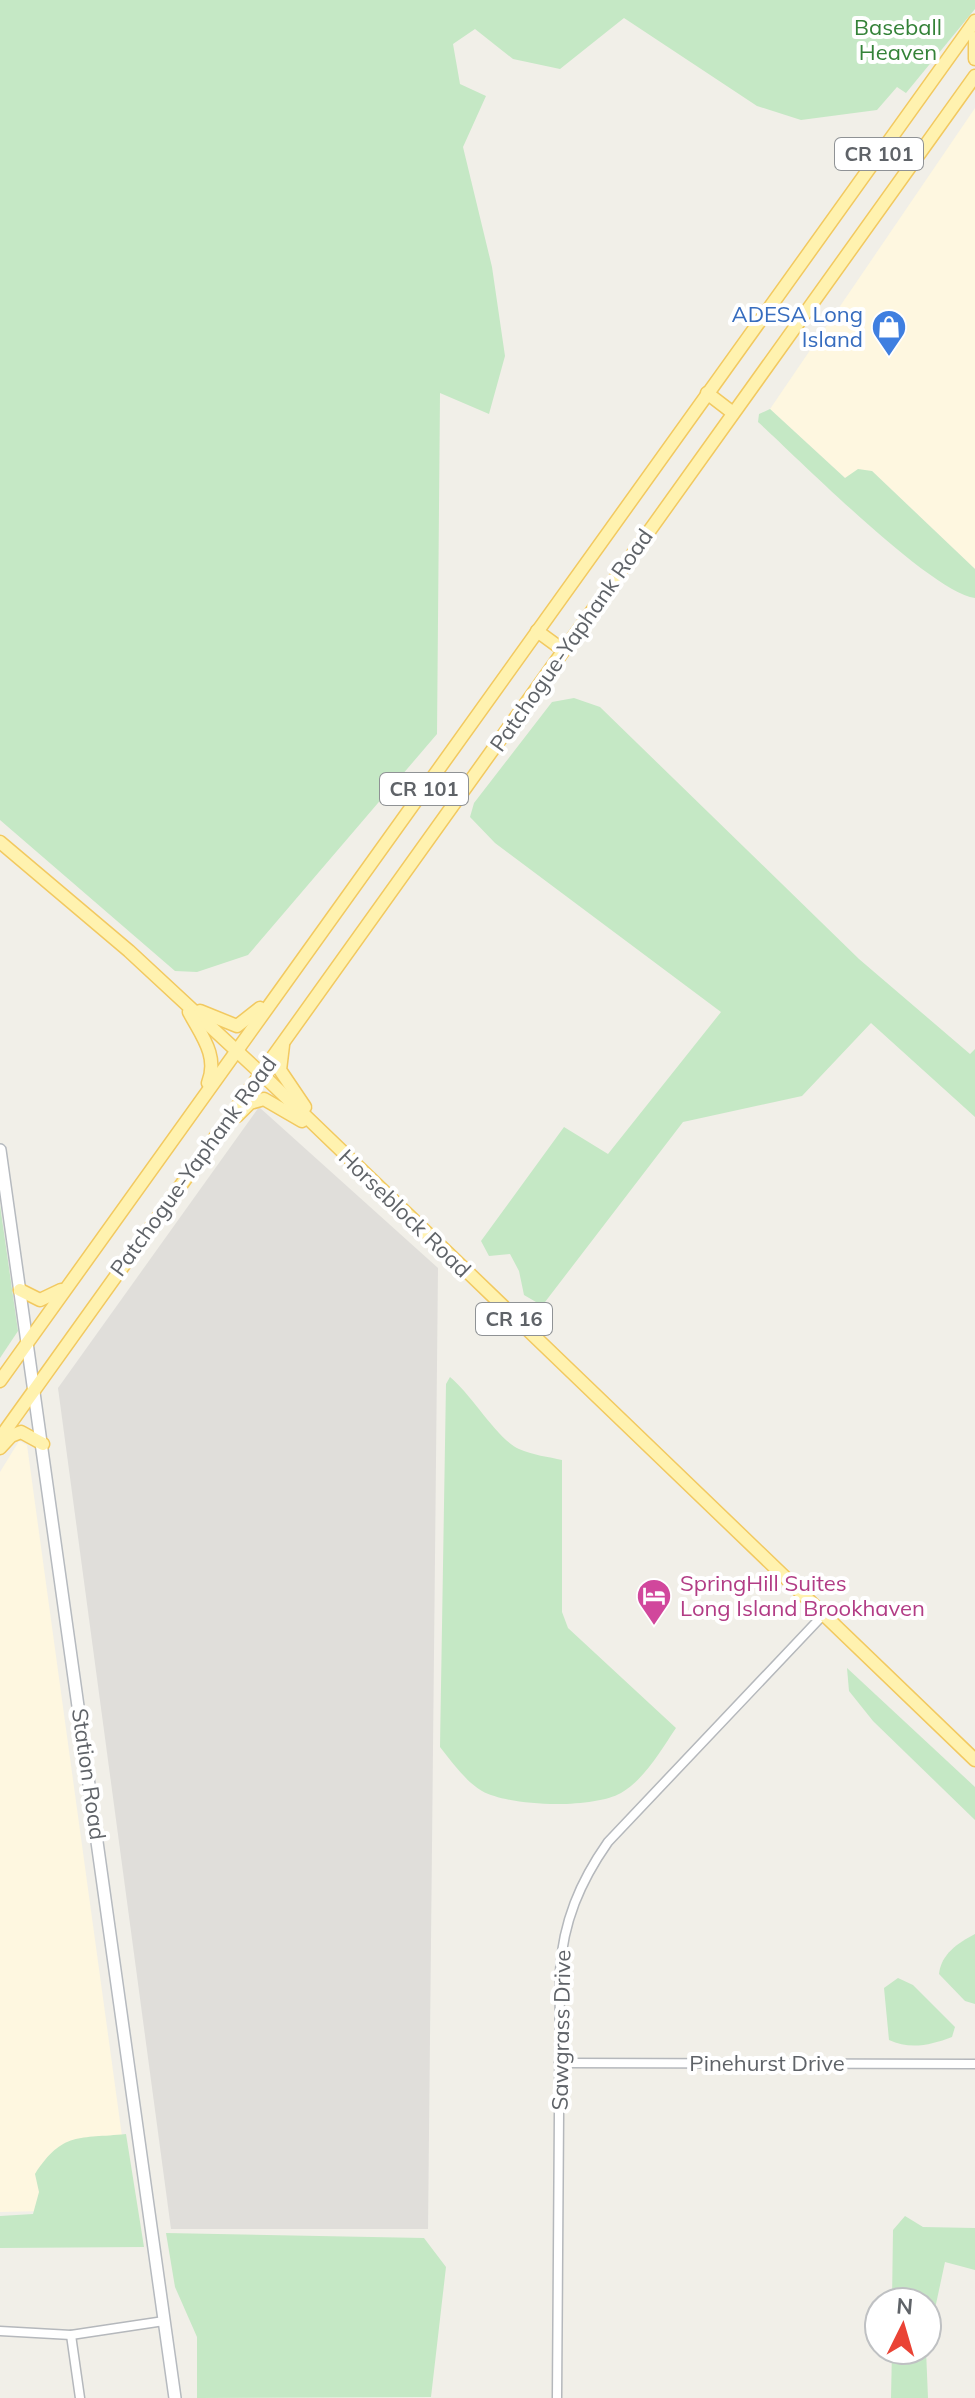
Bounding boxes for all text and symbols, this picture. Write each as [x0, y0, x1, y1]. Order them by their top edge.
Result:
park label: Baseball Heaven [854, 13, 942, 66]
road number: CR 101 [835, 138, 923, 170]
place label: ADESA Long Island [732, 300, 863, 353]
shop icon: ADESA Long Island [870, 308, 908, 358]
street label: Patchogue-Yaphank Road [483, 523, 659, 757]
road number: CR 101 [380, 773, 468, 805]
street label: Patchogue-Yaphank Road [104, 1050, 282, 1282]
street label: Horseblock Road [333, 1143, 477, 1283]
road number: CR 16 [476, 1303, 552, 1335]
place label: SpringHill Suites Long Island Brookhaven [680, 1569, 925, 1622]
hotel icon: SpringHill Suites Long Island Brookhaven [635, 1577, 673, 1627]
street label: Station Road [66, 1706, 112, 1842]
street label: Sawgrass Drive [546, 1949, 576, 2111]
street label: Pinehurst Drive [689, 2049, 845, 2077]
north arrow [863, 2286, 943, 2366]
text: N [895, 2291, 914, 2321]

